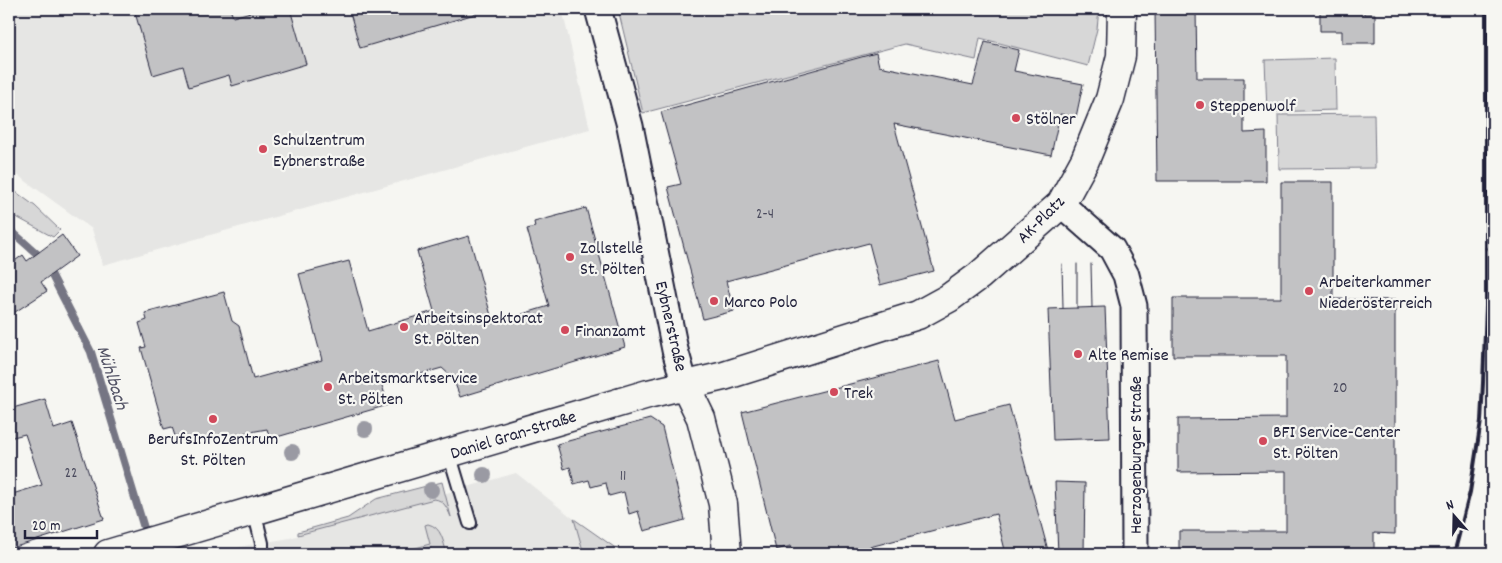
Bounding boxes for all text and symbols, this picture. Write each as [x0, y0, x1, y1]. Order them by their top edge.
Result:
place label: Steppenwolf [1210, 95, 1296, 120]
marker: Steppenwolf [1194, 99, 1206, 111]
place label: Stölner [1026, 108, 1076, 133]
marker: Stölner [1010, 112, 1022, 124]
place label: Schulzentrum Eybnerstraße [273, 129, 365, 175]
marker: Schulzentrum Eybnerstraße [257, 143, 269, 155]
street label: AK-Platz [1012, 191, 1071, 250]
house number: 2-4 [756, 204, 774, 226]
place label: Zollstelle St. Pölten [580, 237, 645, 283]
marker: Zollstelle St. Pölten [564, 251, 576, 263]
place label: Arbeiterkammer Niederösterreich [1319, 271, 1432, 317]
street label: Eybnerstraße [647, 279, 692, 374]
marker: Arbeiterkammer Niederösterreich [1303, 285, 1315, 297]
place label: Marco Polo [724, 291, 798, 316]
marker: Marco Polo [708, 295, 720, 307]
place label: Arbeitsinspektorat St. Pölten [414, 307, 543, 353]
place label: Finanzamt [575, 320, 646, 345]
marker: Arbeitsinspektorat St. Pölten [398, 321, 410, 333]
marker: Finanzamt [559, 324, 571, 336]
water label: Mühlbach [88, 343, 134, 415]
place label: Alte Remise [1088, 344, 1169, 369]
marker: Alte Remise [1072, 348, 1084, 360]
place label: Arbeitsmarktservice St. Pölten [338, 367, 477, 413]
street label: Herzogenburger Straße [1125, 376, 1150, 534]
house number: 20 [1333, 378, 1347, 400]
marker: Arbeitsmarktservice St. Pölten [322, 381, 334, 393]
place label: Trek [844, 382, 873, 407]
marker: Trek [828, 386, 840, 398]
street label: Daniel Gran-Straße [448, 405, 580, 467]
marker: BerufsInfoZentrum St. Pölten [207, 413, 219, 425]
place label: BFI Service-Center St. Pölten [1273, 421, 1401, 467]
place label: BerufsInfoZentrum St. Pölten [148, 428, 278, 474]
marker: BFI Service-Center St. Pölten [1257, 435, 1269, 447]
house number: 22 [64, 463, 78, 485]
house number: 11 [620, 466, 626, 488]
north arrow [1430, 490, 1480, 540]
text: N [1444, 495, 1457, 516]
scale bar [25, 508, 98, 540]
text: 20 m [32, 516, 60, 538]

